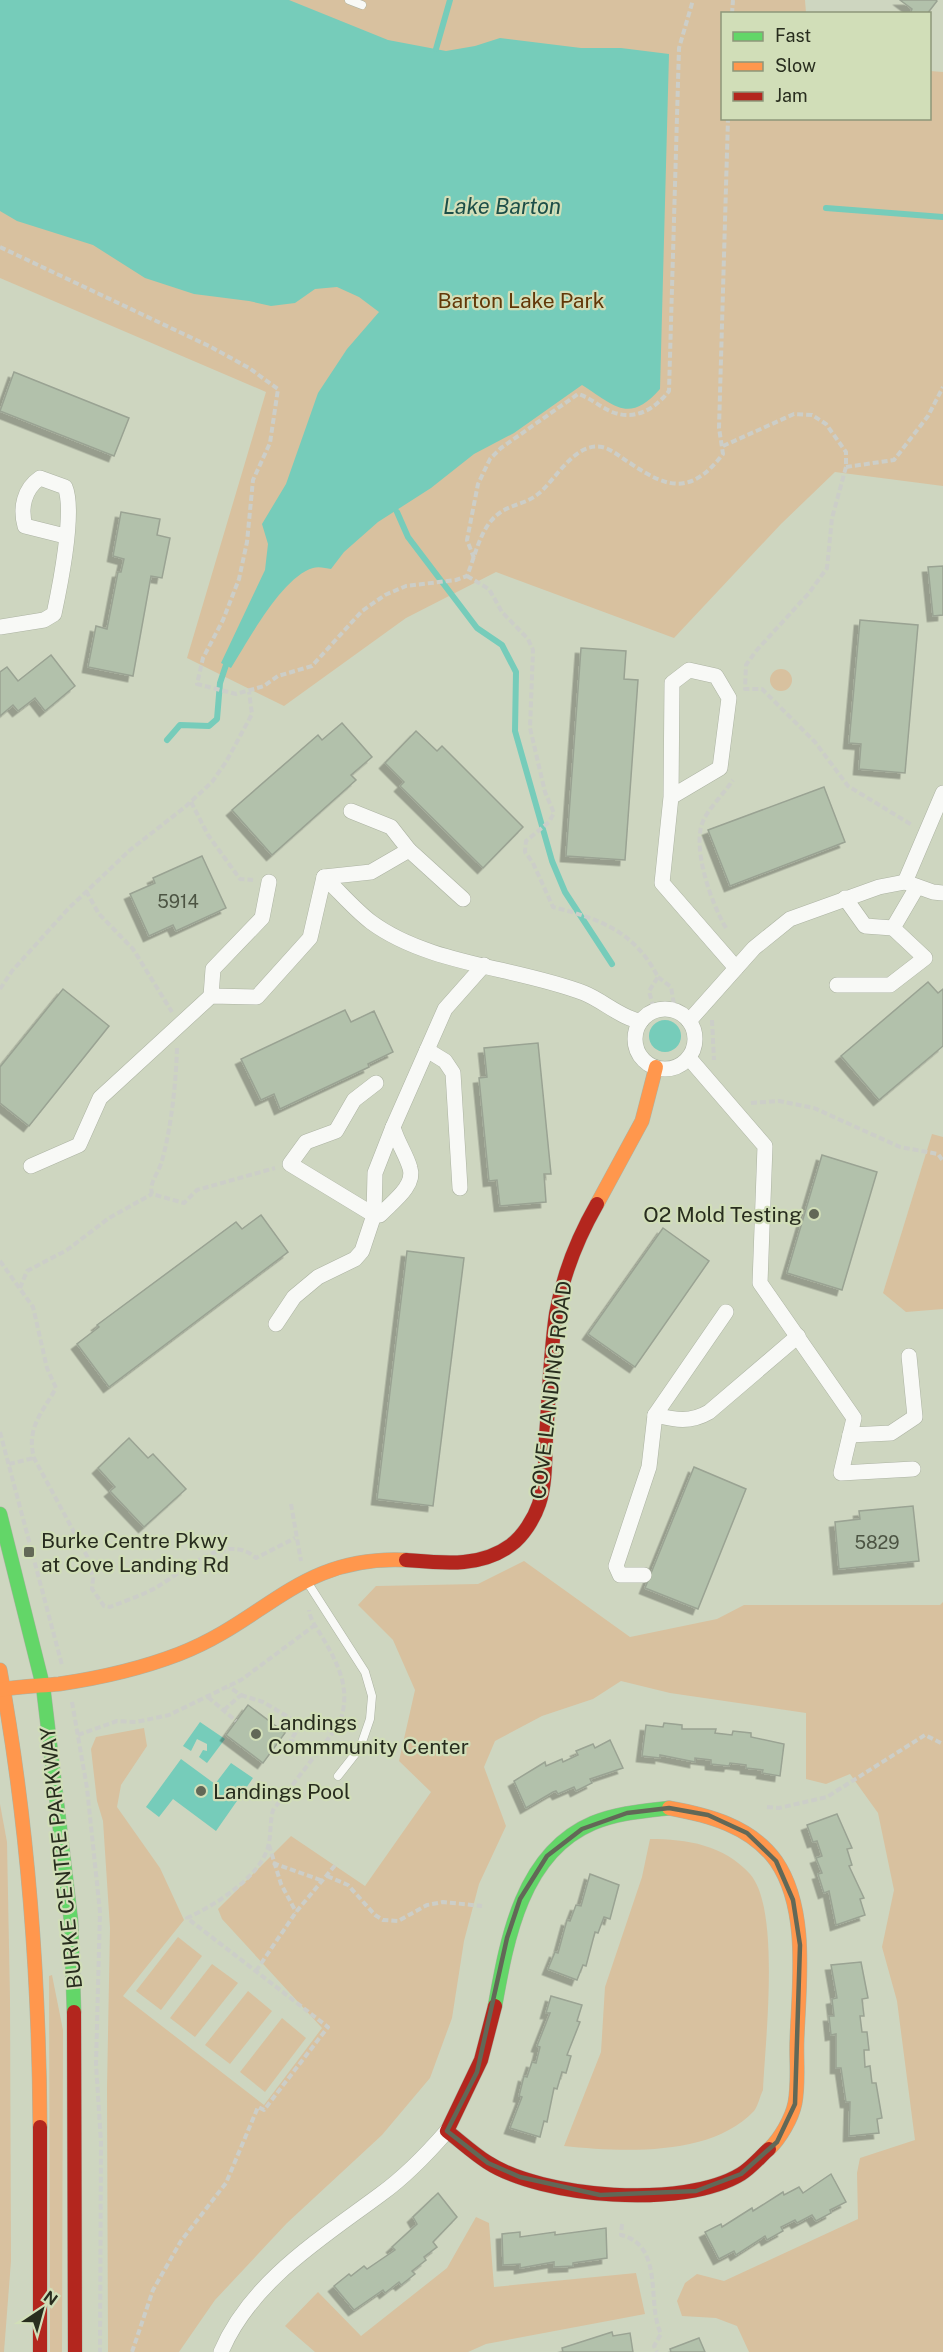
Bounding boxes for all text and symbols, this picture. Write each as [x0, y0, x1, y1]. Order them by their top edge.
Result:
legend [721, 12, 931, 120]
text: Fast [775, 25, 811, 46]
text: Slow [775, 55, 816, 76]
text: Jam [775, 85, 808, 106]
water label: Lake Barton [443, 193, 561, 219]
park label: Barton Lake Park [438, 288, 605, 313]
house number: 5914 [157, 891, 199, 912]
place label: O2 Mold Testing [643, 1202, 802, 1227]
marker: O2 Mold Testing [807, 1207, 821, 1221]
street label: COVE LANDING ROAD [525, 1279, 577, 1501]
place label: Burke Centre Pkwy at Cove Landing Rd [41, 1528, 229, 1577]
house number: 5829 [854, 1532, 900, 1553]
marker: Burke Centre Pkwy at Cove Landing Rd [22, 1545, 36, 1559]
place label: Landings Commmunity Center [268, 1710, 469, 1759]
street label: BURKE CENTRE PARKWAY [35, 1726, 87, 1990]
marker: Landings Commmunity Center [249, 1727, 263, 1741]
place label: Landings Pool [213, 1779, 350, 1804]
marker: Landings Pool [194, 1784, 208, 1798]
north arrow [12, 2280, 72, 2340]
text: N [40, 2287, 61, 2310]

